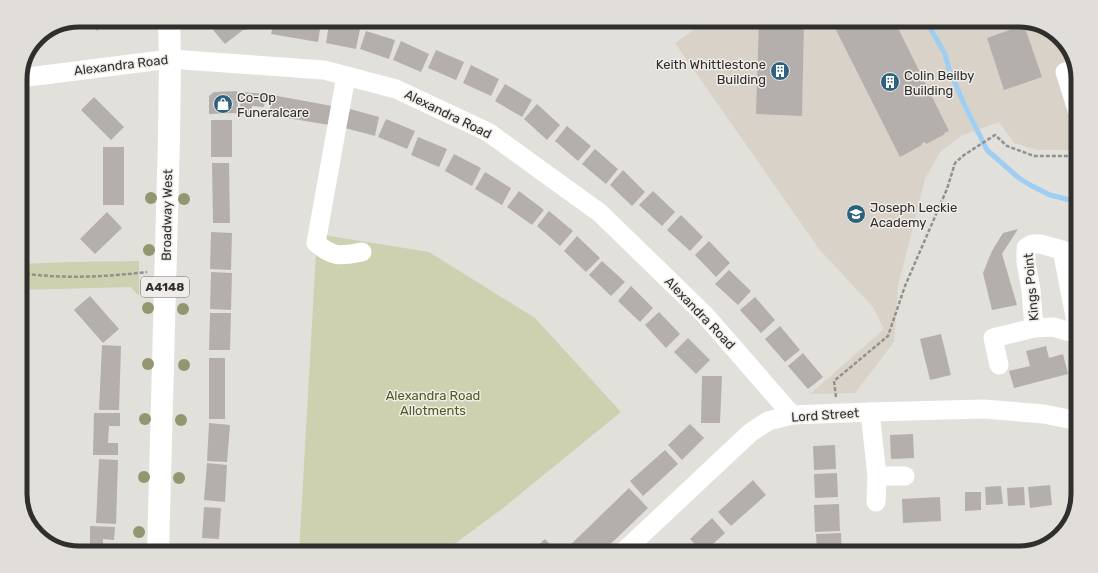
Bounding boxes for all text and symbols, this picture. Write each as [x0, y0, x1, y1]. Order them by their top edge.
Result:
street label: Alexandra Road [73, 52, 169, 78]
place label: Keith Whittlestone Building [656, 57, 766, 88]
building icon: Keith Whittlestone Building [769, 60, 791, 82]
place label: Colin Beilby Building [904, 68, 974, 99]
building icon: Colin Beilby Building [879, 71, 901, 93]
street label: Alexandra Road [402, 86, 494, 142]
place label: Co-Op Funeralcare [237, 90, 309, 120]
shop icon: Co-Op Funeralcare [212, 93, 234, 115]
street label: Broadway West [159, 169, 175, 261]
place label: Joseph Leckie Academy [870, 200, 957, 230]
school or university icon: Joseph Leckie Academy [845, 203, 867, 225]
street label: Kings Point [1021, 252, 1042, 322]
street label: Alexandra Road [662, 274, 738, 352]
road number: A4148 [141, 277, 189, 297]
park label: Alexandra Road Allotments [386, 388, 480, 418]
street label: Lord Street [791, 405, 859, 425]

